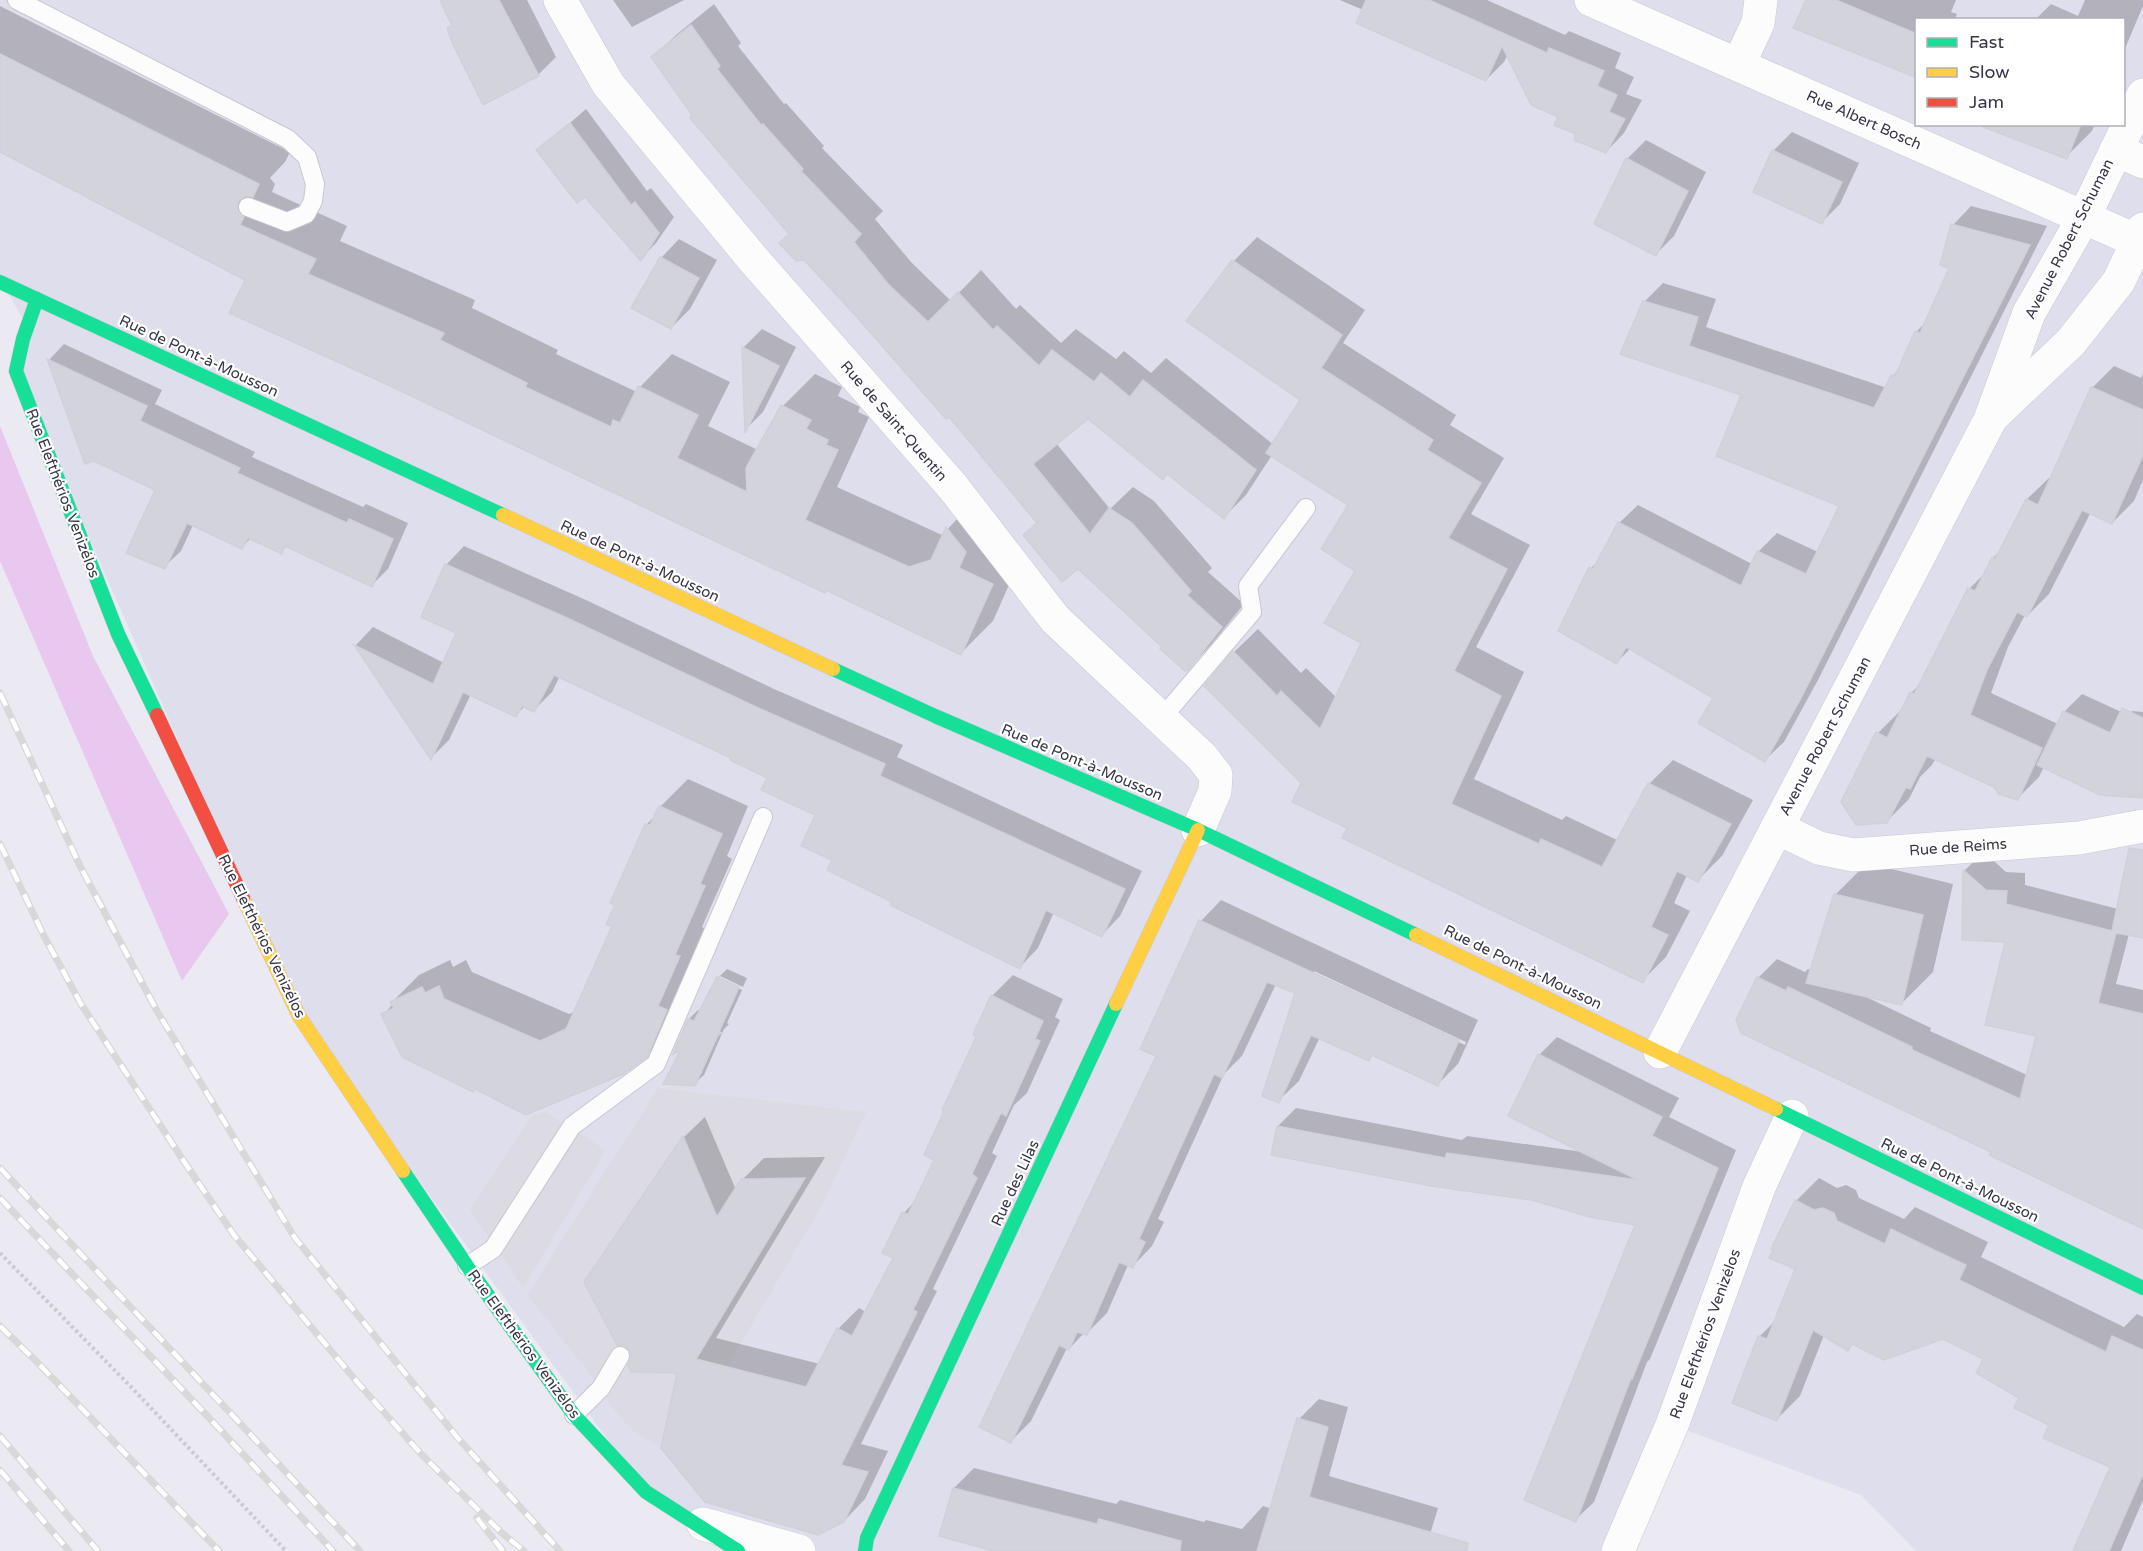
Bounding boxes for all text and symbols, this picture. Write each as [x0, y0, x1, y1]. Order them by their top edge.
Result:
legend [1915, 18, 2125, 126]
text: Fast [1969, 31, 2004, 53]
text: Slow [1969, 61, 2010, 83]
street label: Rue Albert Bosch [1804, 87, 1924, 153]
text: Jam [1969, 91, 2004, 113]
street label: Avenue Robert Schuman [2021, 156, 2117, 322]
street label: Rue de Pont-à-Mousson [117, 311, 281, 401]
street label: Rue de Saint-Quentin [837, 357, 951, 485]
street label: Rue Elefthérios Venizélos [22, 406, 104, 580]
street label: Rue de Pont-à-Mousson [558, 516, 722, 606]
street label: Avenue Robert Schuman [1775, 653, 1875, 819]
street label: Rue de Pont-à-Mousson [999, 720, 1165, 804]
street label: Rue de Reims [1909, 835, 2007, 859]
street label: Rue Elefthérios Venizélos [215, 851, 309, 1021]
street label: Rue de Pont-à-Mousson [1441, 921, 1605, 1013]
street label: Rue de Pont-à-Mousson [1878, 1134, 2042, 1226]
street label: Rue des Lilas [987, 1137, 1043, 1229]
street label: Rue Elefthérios Venizélos [1666, 1247, 1744, 1421]
street label: Rue Elefthérios Venizélos [464, 1266, 584, 1422]

